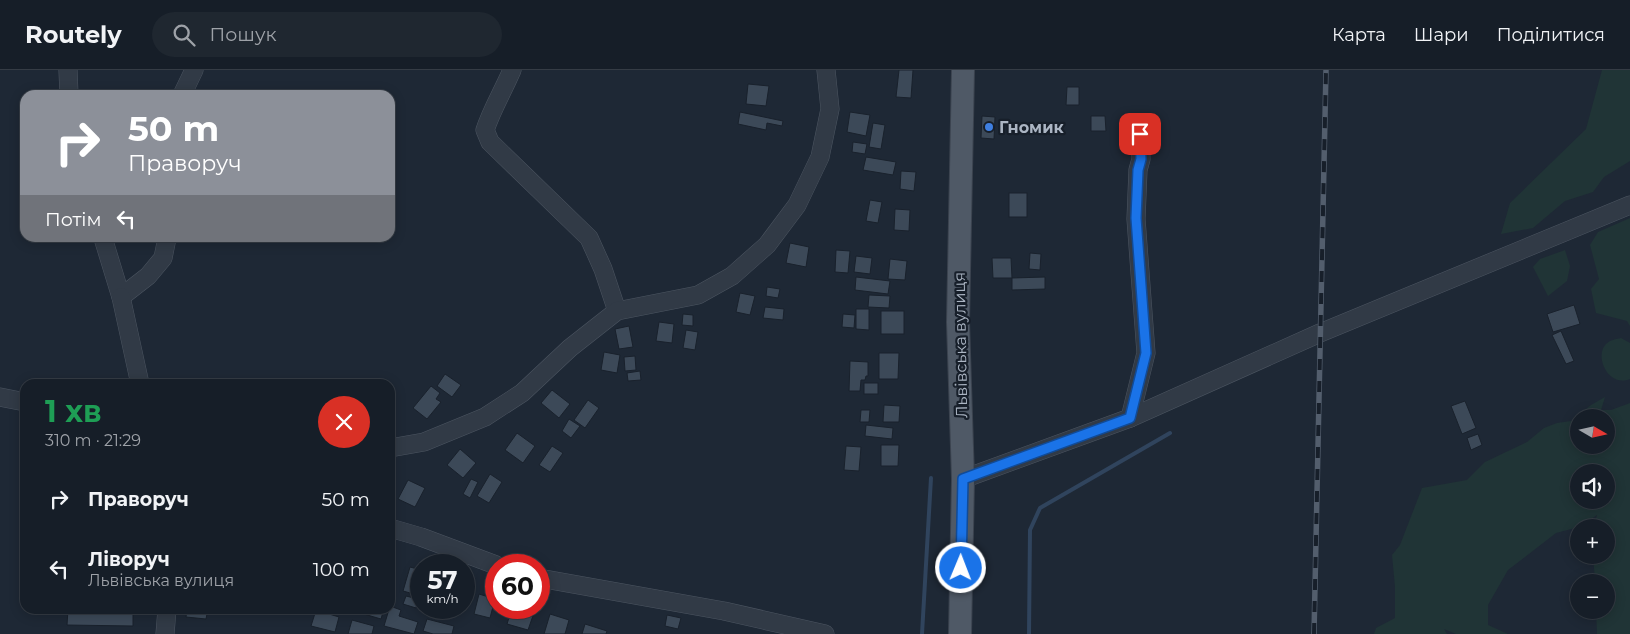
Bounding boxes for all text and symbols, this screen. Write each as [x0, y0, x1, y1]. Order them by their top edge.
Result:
search box [152, 12, 502, 57]
text: Routely [25, 20, 122, 49]
icon: search [170, 21, 198, 49]
text: Пошук [210, 23, 277, 46]
text: Карта [1332, 24, 1386, 46]
text: Шари [1414, 24, 1469, 46]
text: Поділитися [1497, 24, 1605, 46]
text: 50 m [128, 107, 219, 150]
icon: right [45, 110, 110, 175]
pin [1119, 113, 1161, 155]
place label: Гномик [999, 118, 1065, 137]
icon: arrive [1126, 120, 1154, 148]
marker: Гномик [983, 121, 995, 133]
text: Праворуч [128, 150, 242, 177]
icon: left [112, 205, 140, 233]
text: Потім [45, 208, 102, 231]
street label: Львівська вулиця [950, 272, 971, 418]
text: 1 хв [45, 393, 102, 430]
button: close [318, 396, 370, 448]
north arrow [1570, 409, 1615, 454]
map controls [1570, 409, 1615, 619]
text: 310 m · 21:29 [45, 431, 141, 450]
button: sound [1570, 464, 1615, 509]
icon: right [45, 485, 73, 513]
text: Праворуч [88, 488, 189, 511]
text: 50 m [322, 488, 370, 511]
button: + [1570, 519, 1615, 564]
position arrow [934, 541, 986, 593]
text: Ліворуч [88, 548, 170, 571]
speed limit sign: 60 [485, 554, 550, 619]
icon: left [45, 555, 73, 583]
text: 100 m [313, 558, 370, 581]
text: 57 [427, 565, 458, 595]
text: Львівська вулиця [88, 571, 234, 590]
button: − [1570, 574, 1615, 619]
text: km/h [426, 591, 459, 606]

